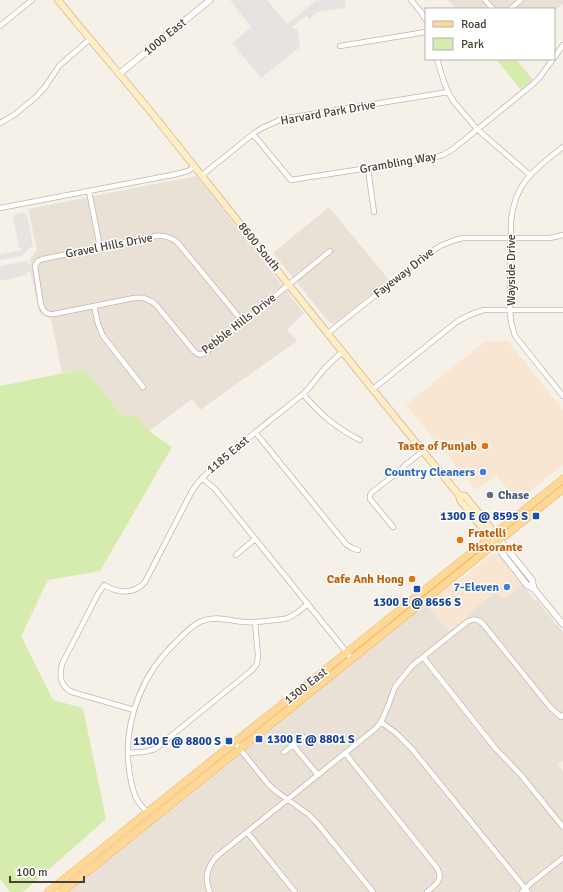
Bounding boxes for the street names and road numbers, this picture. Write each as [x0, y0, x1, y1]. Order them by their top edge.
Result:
street label: 1000 East [141, 15, 189, 59]
street label: Harvard Park Drive [279, 97, 377, 129]
street label: Grambling Way [358, 149, 438, 177]
street label: 8600 South [235, 219, 283, 275]
street label: Gravel Hills Drive [64, 230, 154, 262]
street label: Wayside Drive [504, 234, 519, 306]
street label: Fayeway Drive [371, 245, 437, 301]
street label: Pebble Hills Drive [199, 290, 279, 358]
street label: 1185 East [204, 433, 252, 477]
street label: 1300 East [281, 664, 331, 708]

